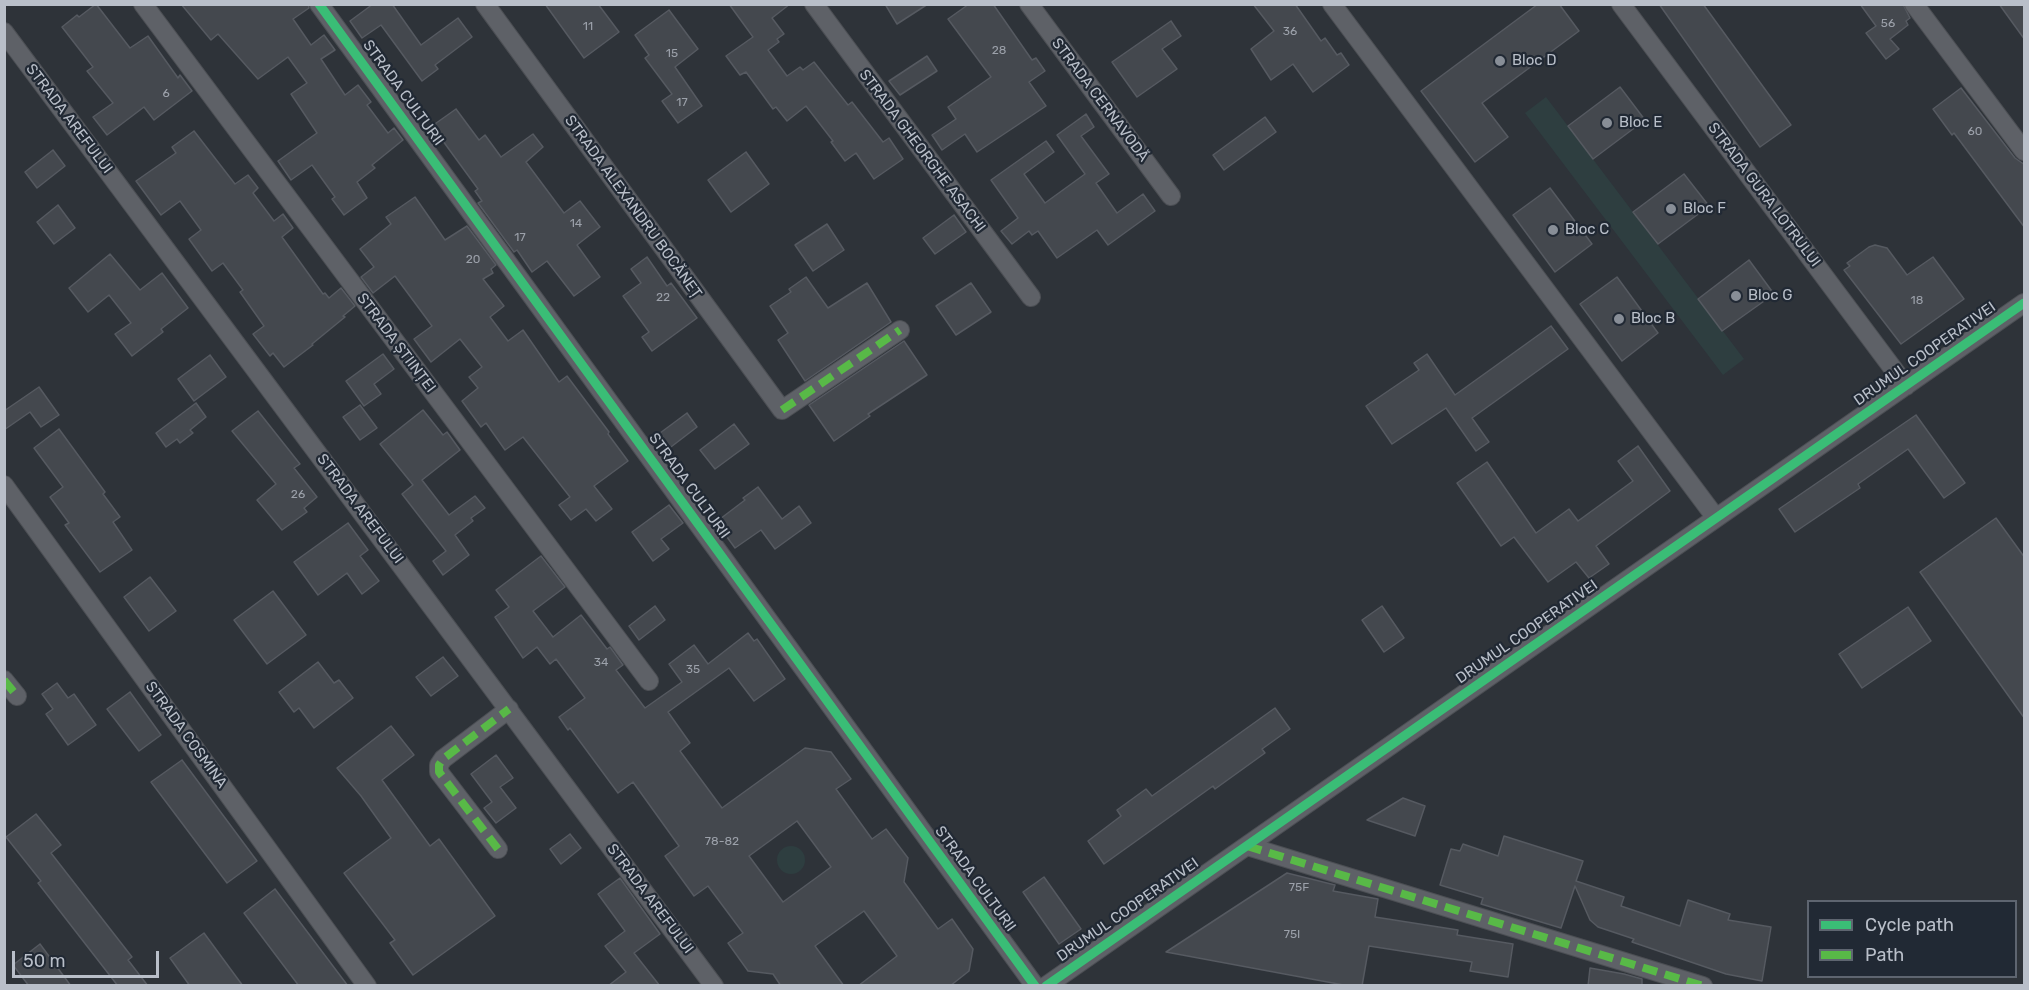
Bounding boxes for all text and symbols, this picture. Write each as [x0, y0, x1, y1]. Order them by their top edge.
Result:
house number: 56 [1881, 17, 1895, 31]
house number: 11 [583, 20, 593, 34]
house number: 36 [1283, 25, 1297, 39]
street label: STRADA CERNAVODĂ [1048, 35, 1152, 165]
street label: STRADA CULTURII [359, 37, 447, 149]
house number: 28 [992, 44, 1006, 58]
house number: 15 [666, 47, 678, 61]
place label: Bloc D [1512, 52, 1557, 70]
marker: Bloc D [1493, 54, 1507, 68]
street label: STRADA AREFULUI [22, 61, 116, 177]
street label: STRADA GHEORGHE ASACHI [855, 66, 989, 236]
house number: 6 [162, 87, 170, 101]
house number: 17 [676, 96, 688, 110]
street label: STRADA ALEXANDRU BOCĂNEȚ [561, 112, 705, 302]
place label: Bloc E [1619, 114, 1662, 132]
marker: Bloc E [1600, 116, 1614, 130]
street label: STRADA GURA LOTRULUI [1704, 119, 1824, 271]
house number: 60 [1968, 125, 1982, 139]
place label: Bloc F [1683, 200, 1726, 218]
marker: Bloc F [1664, 202, 1678, 216]
house number: 14 [570, 217, 582, 231]
place label: Bloc C [1565, 221, 1609, 239]
marker: Bloc C [1546, 223, 1560, 237]
house number: 17 [514, 231, 526, 245]
house number: 20 [466, 253, 480, 267]
place label: Bloc G [1748, 287, 1792, 305]
marker: Bloc G [1729, 289, 1743, 303]
street label: STRADA ȘTIINȚEI [353, 290, 439, 396]
house number: 22 [656, 291, 670, 305]
house number: 18 [1911, 294, 1923, 308]
street label: DRUMUL COOPERATIVEI [1851, 298, 1999, 410]
place label: Bloc B [1631, 310, 1675, 328]
marker: Bloc B [1612, 312, 1626, 326]
street label: STRADA CULTURII [645, 430, 733, 542]
street label: STRADA AREFULUI [313, 451, 407, 567]
house number: 26 [291, 488, 305, 502]
street label: DRUMUL COOPERATIVEI [1453, 576, 1601, 688]
house number: 34 [594, 656, 608, 670]
house number: 35 [686, 663, 700, 677]
street label: STRADA COSMINA [141, 678, 231, 792]
street label: STRADA CULTURII [931, 823, 1019, 935]
house number: 78-82 [705, 835, 739, 849]
street label: STRADA AREFULUI [603, 841, 697, 957]
street label: DRUMUL COOPERATIVEI [1054, 854, 1202, 966]
house number: 75F [1289, 881, 1309, 895]
legend [1807, 900, 2017, 978]
text: Cycle path [1865, 914, 1954, 936]
house number: 75I [1284, 928, 1300, 942]
scale bar [15, 939, 162, 977]
text: Path [1865, 944, 1904, 966]
text: 50 m [23, 950, 66, 972]

